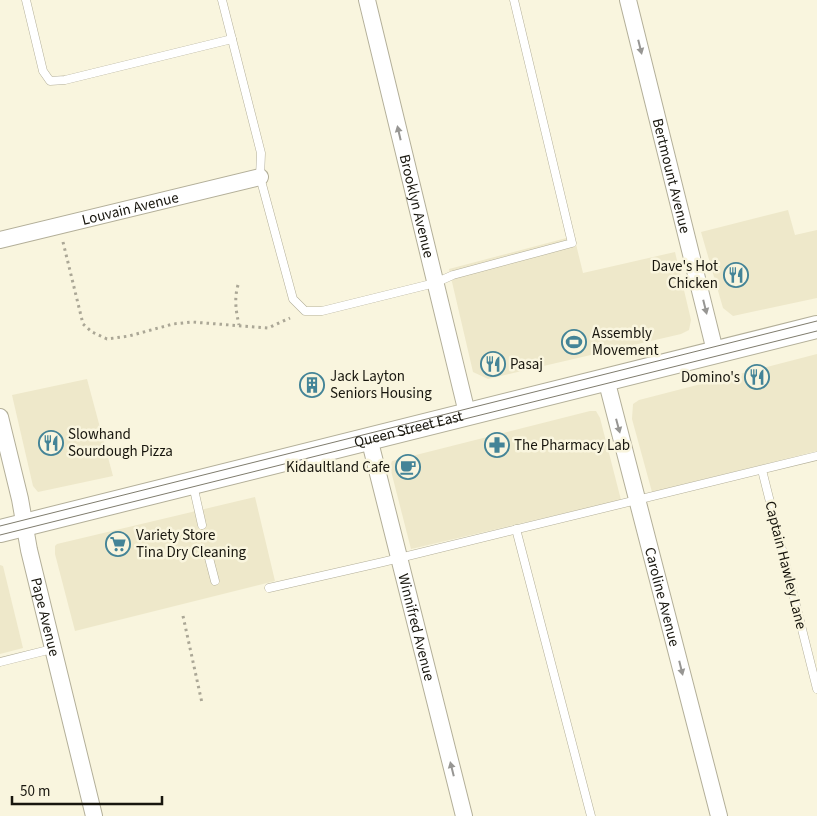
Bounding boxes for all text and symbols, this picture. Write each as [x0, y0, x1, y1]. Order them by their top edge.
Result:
one-way arrow [636, 40, 644, 55]
street label: Bertmount Avenue [647, 116, 695, 236]
one-way arrow [395, 126, 403, 141]
street label: Brooklyn Avenue [394, 152, 439, 260]
street label: Louvain Avenue [80, 187, 181, 231]
place label: Dave's Hot Chicken [651, 256, 718, 294]
restaurant icon: Dave's Hot Chicken [723, 262, 749, 288]
one-way arrow [701, 299, 709, 314]
place label: Assembly Movement [592, 323, 659, 361]
sports icon: Assembly Movement [561, 329, 587, 355]
restaurant icon: Pasaj [480, 351, 506, 377]
place label: Pasaj [510, 354, 543, 375]
restaurant icon: Domino's [744, 364, 770, 390]
place label: Jack Layton Seniors Housing [330, 366, 432, 404]
place label: Domino's [681, 367, 740, 388]
building icon: Jack Layton Seniors Housing [299, 372, 325, 398]
street label: Queen Street East [352, 406, 465, 453]
one-way arrow [615, 418, 623, 433]
place label: Slowhand Sourdough Pizza [68, 424, 173, 462]
restaurant icon: Slowhand Sourdough Pizza [38, 430, 64, 456]
pharmacy icon: The Pharmacy Lab [484, 432, 510, 458]
place label: The Pharmacy Lab [514, 435, 630, 456]
cafe icon: Kidaultland Cafe [395, 454, 421, 480]
place label: Kidaultland Cafe [286, 457, 390, 478]
street label: Captain Hawley Lane [759, 499, 812, 631]
place label: Variety Store Tina Dry Cleaning [136, 525, 247, 563]
supermarket icon: Variety Store Tina Dry Cleaning [105, 531, 131, 557]
street label: Caroline Avenue [639, 545, 685, 649]
street label: Winnifred Avenue [392, 571, 440, 683]
street label: Pape Avenue [25, 575, 65, 659]
one-way arrow [677, 660, 685, 675]
one-way arrow [448, 761, 456, 776]
scale bar [12, 774, 162, 806]
text: 50 m [20, 781, 50, 802]

